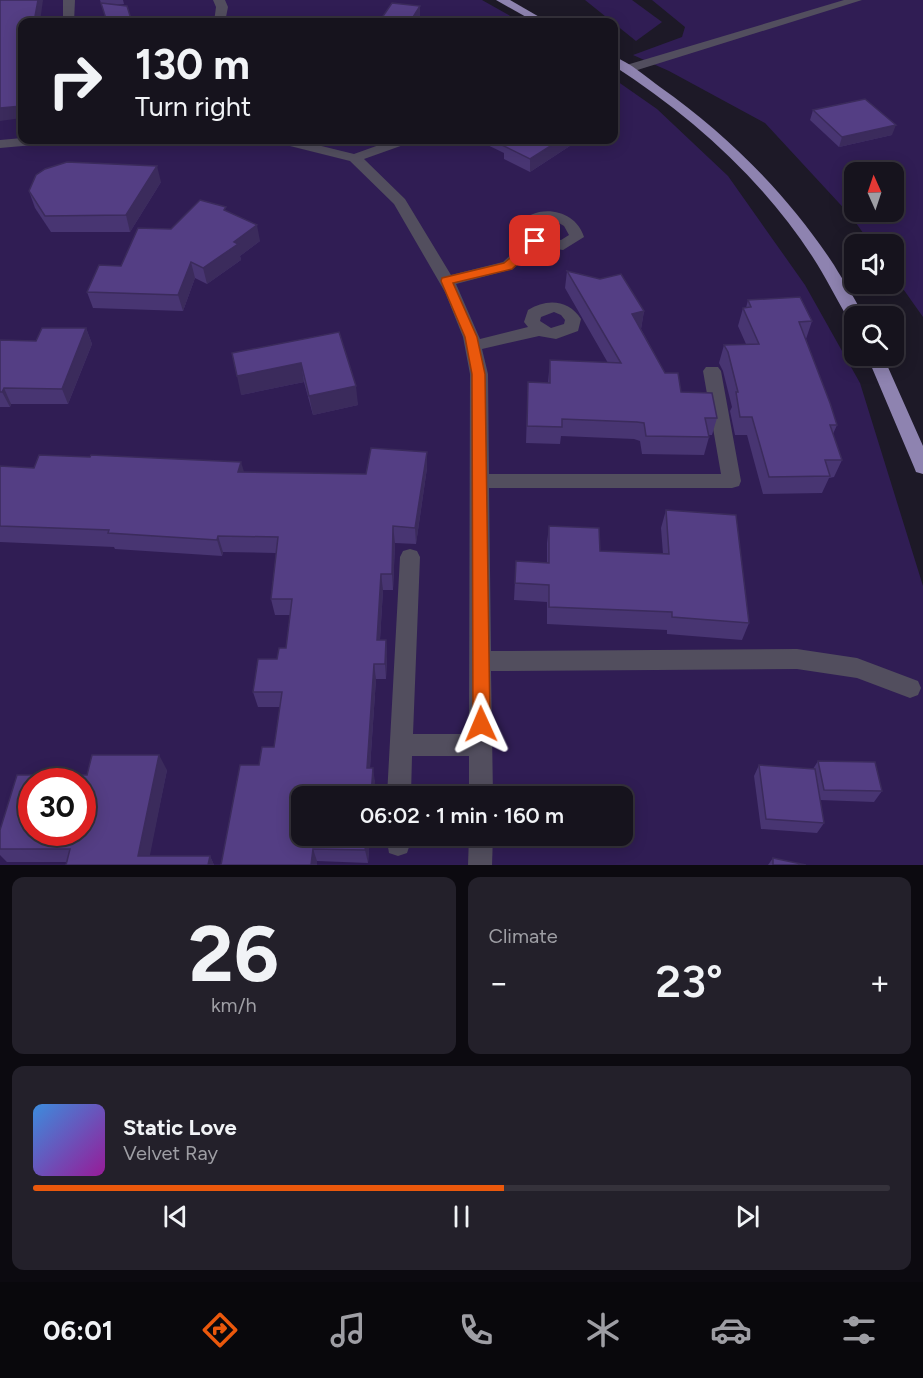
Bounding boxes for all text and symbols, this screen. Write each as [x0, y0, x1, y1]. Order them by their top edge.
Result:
text: 130 m [135, 39, 250, 90]
icon: right [36, 42, 114, 120]
text: Turn right [135, 90, 251, 123]
north arrow [844, 162, 904, 222]
map controls [844, 162, 904, 366]
pin [509, 215, 560, 266]
icon: arrive [518, 224, 551, 257]
button: sound [844, 234, 904, 294]
button: search [844, 306, 904, 366]
position arrow [449, 692, 513, 756]
speed limit sign: 30 [18, 768, 96, 846]
text: 06:02 · 1 min · 160 m [360, 802, 564, 829]
text: 26 [189, 907, 279, 1001]
text: Climate [489, 924, 558, 948]
text: 23° [656, 954, 723, 1008]
text: − [489, 963, 509, 1002]
text: + [869, 963, 890, 1002]
text: km/h [211, 993, 257, 1017]
text: Static Love [123, 1114, 237, 1141]
text: Velvet Ray [123, 1141, 218, 1165]
icon: previous [159, 1200, 192, 1233]
icon: pause [445, 1200, 478, 1233]
icon: next [731, 1200, 764, 1233]
icon: directions [199, 1309, 241, 1351]
icon: music [327, 1309, 369, 1351]
icon: phone [455, 1309, 497, 1351]
icon: climate [582, 1309, 624, 1351]
icon: car [710, 1309, 752, 1351]
icon: filters [838, 1309, 880, 1351]
text: 06:01 [43, 1314, 113, 1347]

